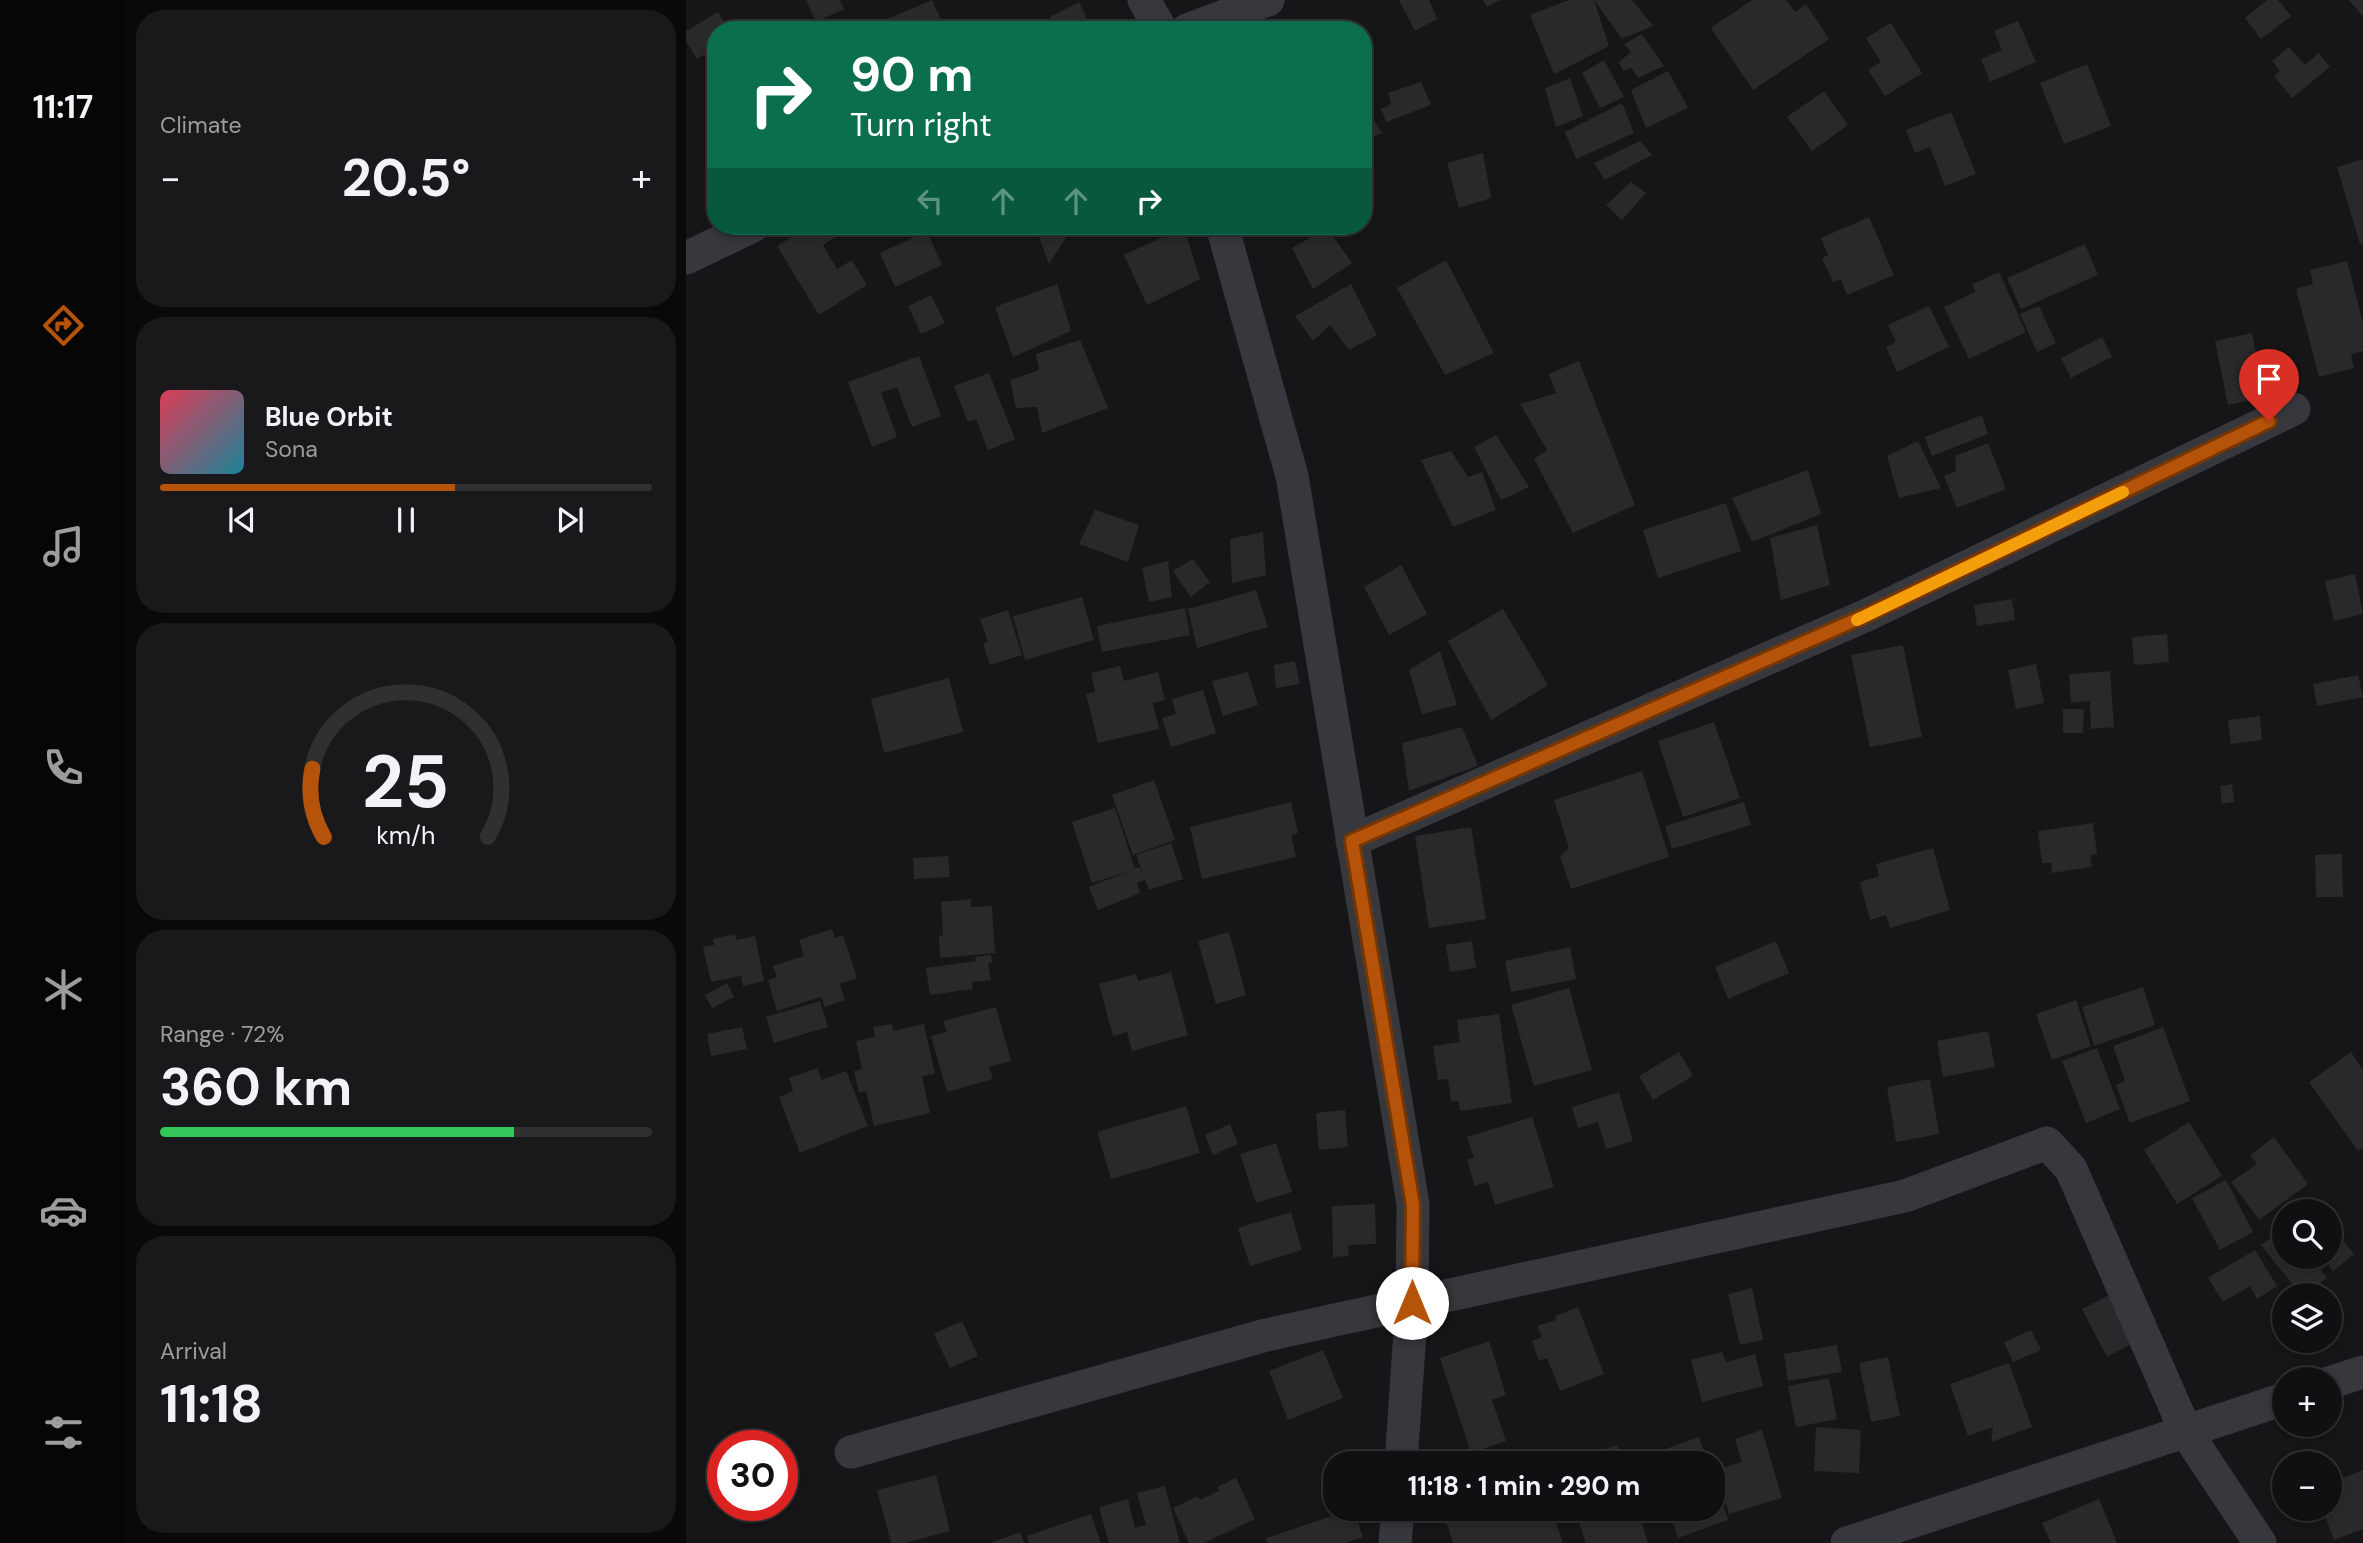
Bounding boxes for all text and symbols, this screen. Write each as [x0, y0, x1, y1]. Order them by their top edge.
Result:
text: 90 m [850, 42, 973, 106]
icon: right [735, 49, 826, 140]
text: 11:17 [33, 86, 93, 128]
text: Turn right [850, 104, 992, 146]
text: Climate [160, 110, 242, 140]
text: 20.5° [342, 144, 470, 212]
text: − [160, 153, 181, 203]
text: + [631, 153, 652, 203]
icon: left [911, 182, 949, 220]
icon: ahead [984, 182, 1022, 220]
icon: ahead [1057, 182, 1095, 220]
icon: right [1130, 182, 1168, 220]
icon: directions [39, 301, 88, 350]
pin [2239, 349, 2299, 421]
icon: arrive [2250, 360, 2288, 398]
text: Blue Orbit [265, 400, 393, 434]
text: Sona [265, 434, 318, 464]
icon: previous [223, 501, 261, 539]
icon: pause [387, 501, 425, 539]
icon: next [551, 501, 589, 539]
icon: music [39, 522, 88, 571]
text: 25 [362, 736, 450, 831]
icon: phone [39, 743, 88, 792]
text: km/h [376, 819, 436, 852]
icon: climate [39, 965, 88, 1014]
text: Range · 72% [160, 1019, 284, 1049]
text: 360 km [160, 1053, 352, 1121]
icon: car [39, 1186, 88, 1235]
map controls [2272, 1199, 2342, 1521]
button: search [2272, 1199, 2342, 1269]
position arrow [1375, 1266, 1449, 1340]
button: layers [2272, 1283, 2342, 1353]
text: Arrival [160, 1336, 227, 1366]
button: + [2272, 1367, 2342, 1437]
text: 11:18 [160, 1370, 263, 1438]
icon: filters [39, 1408, 88, 1457]
speed limit sign: 30 [707, 1430, 798, 1521]
button: − [2272, 1451, 2342, 1521]
text: 11:18 · 1 min · 290 m [1408, 1469, 1640, 1503]

